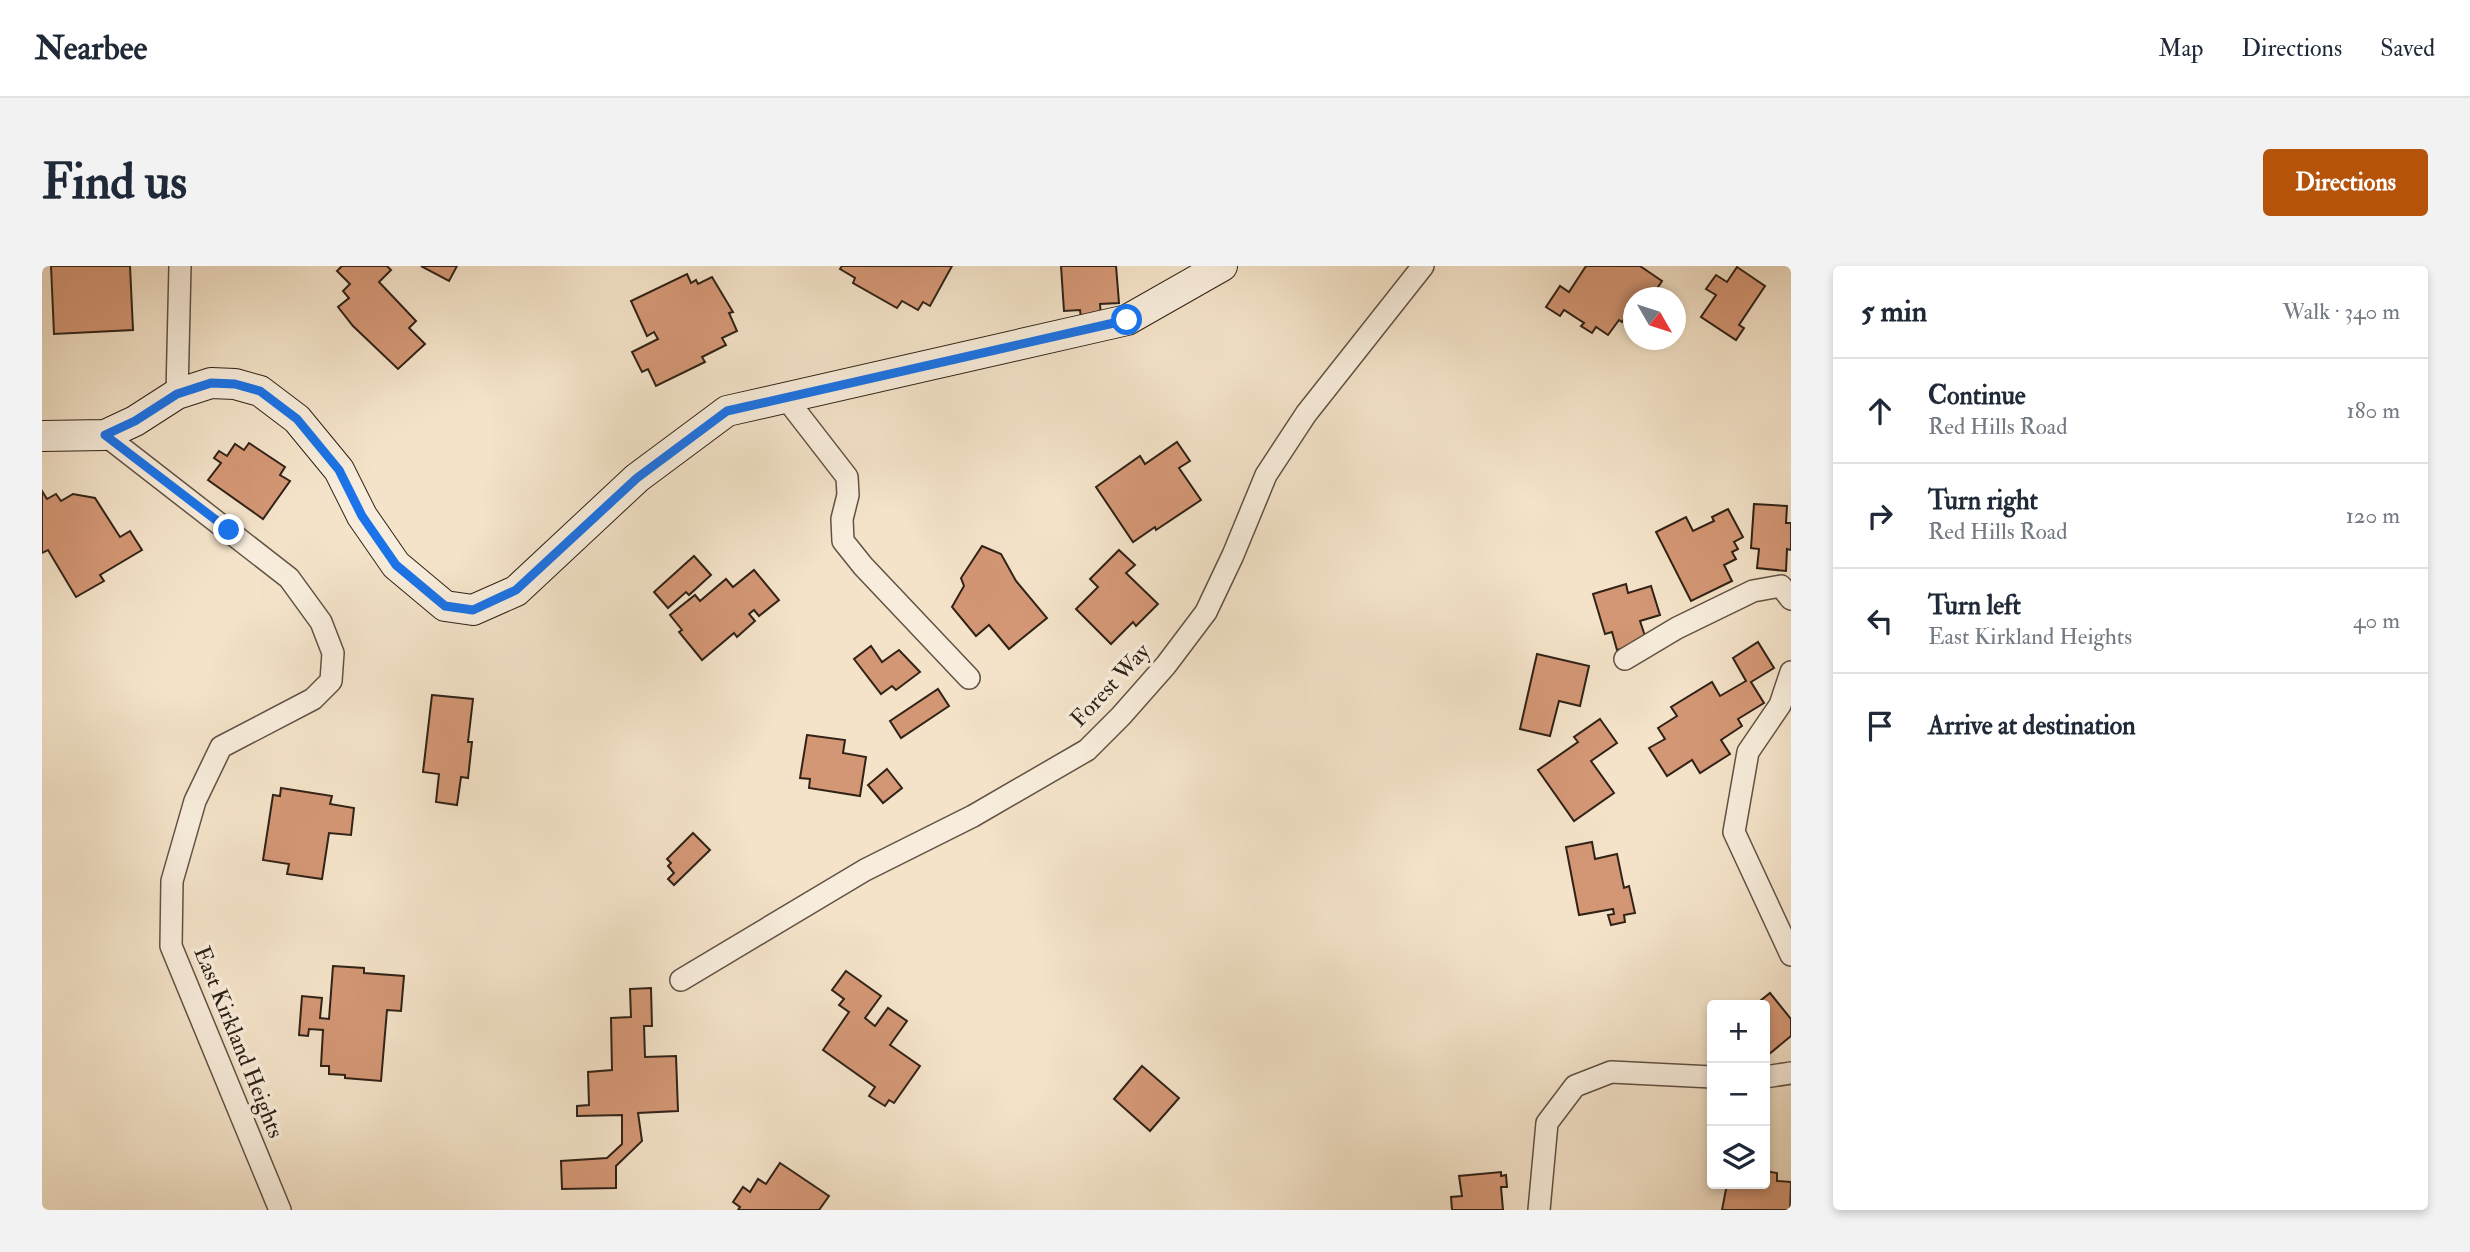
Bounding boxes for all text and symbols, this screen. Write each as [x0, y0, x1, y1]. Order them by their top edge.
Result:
text: Nearbee [35, 28, 147, 69]
text: Map [2158, 33, 2203, 64]
text: Directions [2241, 33, 2342, 64]
text: Saved [2380, 33, 2435, 64]
button: Directions [2263, 149, 2428, 216]
text: Find us [42, 152, 187, 213]
north arrow [1623, 287, 1686, 350]
text: 5 min [1861, 293, 1927, 330]
text: Walk · 340 m [2282, 297, 2400, 326]
route start [1111, 304, 1142, 335]
text: Continue [1928, 380, 2026, 412]
icon: ahead [1861, 392, 1899, 430]
text: 180 m [2347, 396, 2400, 425]
text: Red Hills Road [1928, 412, 2068, 441]
text: Turn right [1928, 485, 2038, 517]
icon: right [1861, 497, 1899, 535]
text: 120 m [2346, 501, 2400, 530]
route end [213, 514, 244, 545]
text: Red Hills Road [1928, 517, 2068, 546]
text: Turn left [1928, 590, 2021, 622]
icon: left [1861, 602, 1899, 640]
text: 40 m [2353, 606, 2400, 635]
text: East Kirkland Heights [1928, 622, 2132, 651]
street label: Forest Way [1064, 636, 1157, 733]
icon: arrive [1861, 707, 1899, 745]
text: Arrive at destination [1928, 710, 2136, 742]
street label: East Kirkland Heights [187, 942, 291, 1142]
map controls [1707, 1000, 1770, 1189]
button: + [1707, 1000, 1770, 1063]
button: − [1707, 1063, 1770, 1126]
button: layers [1707, 1126, 1770, 1189]

